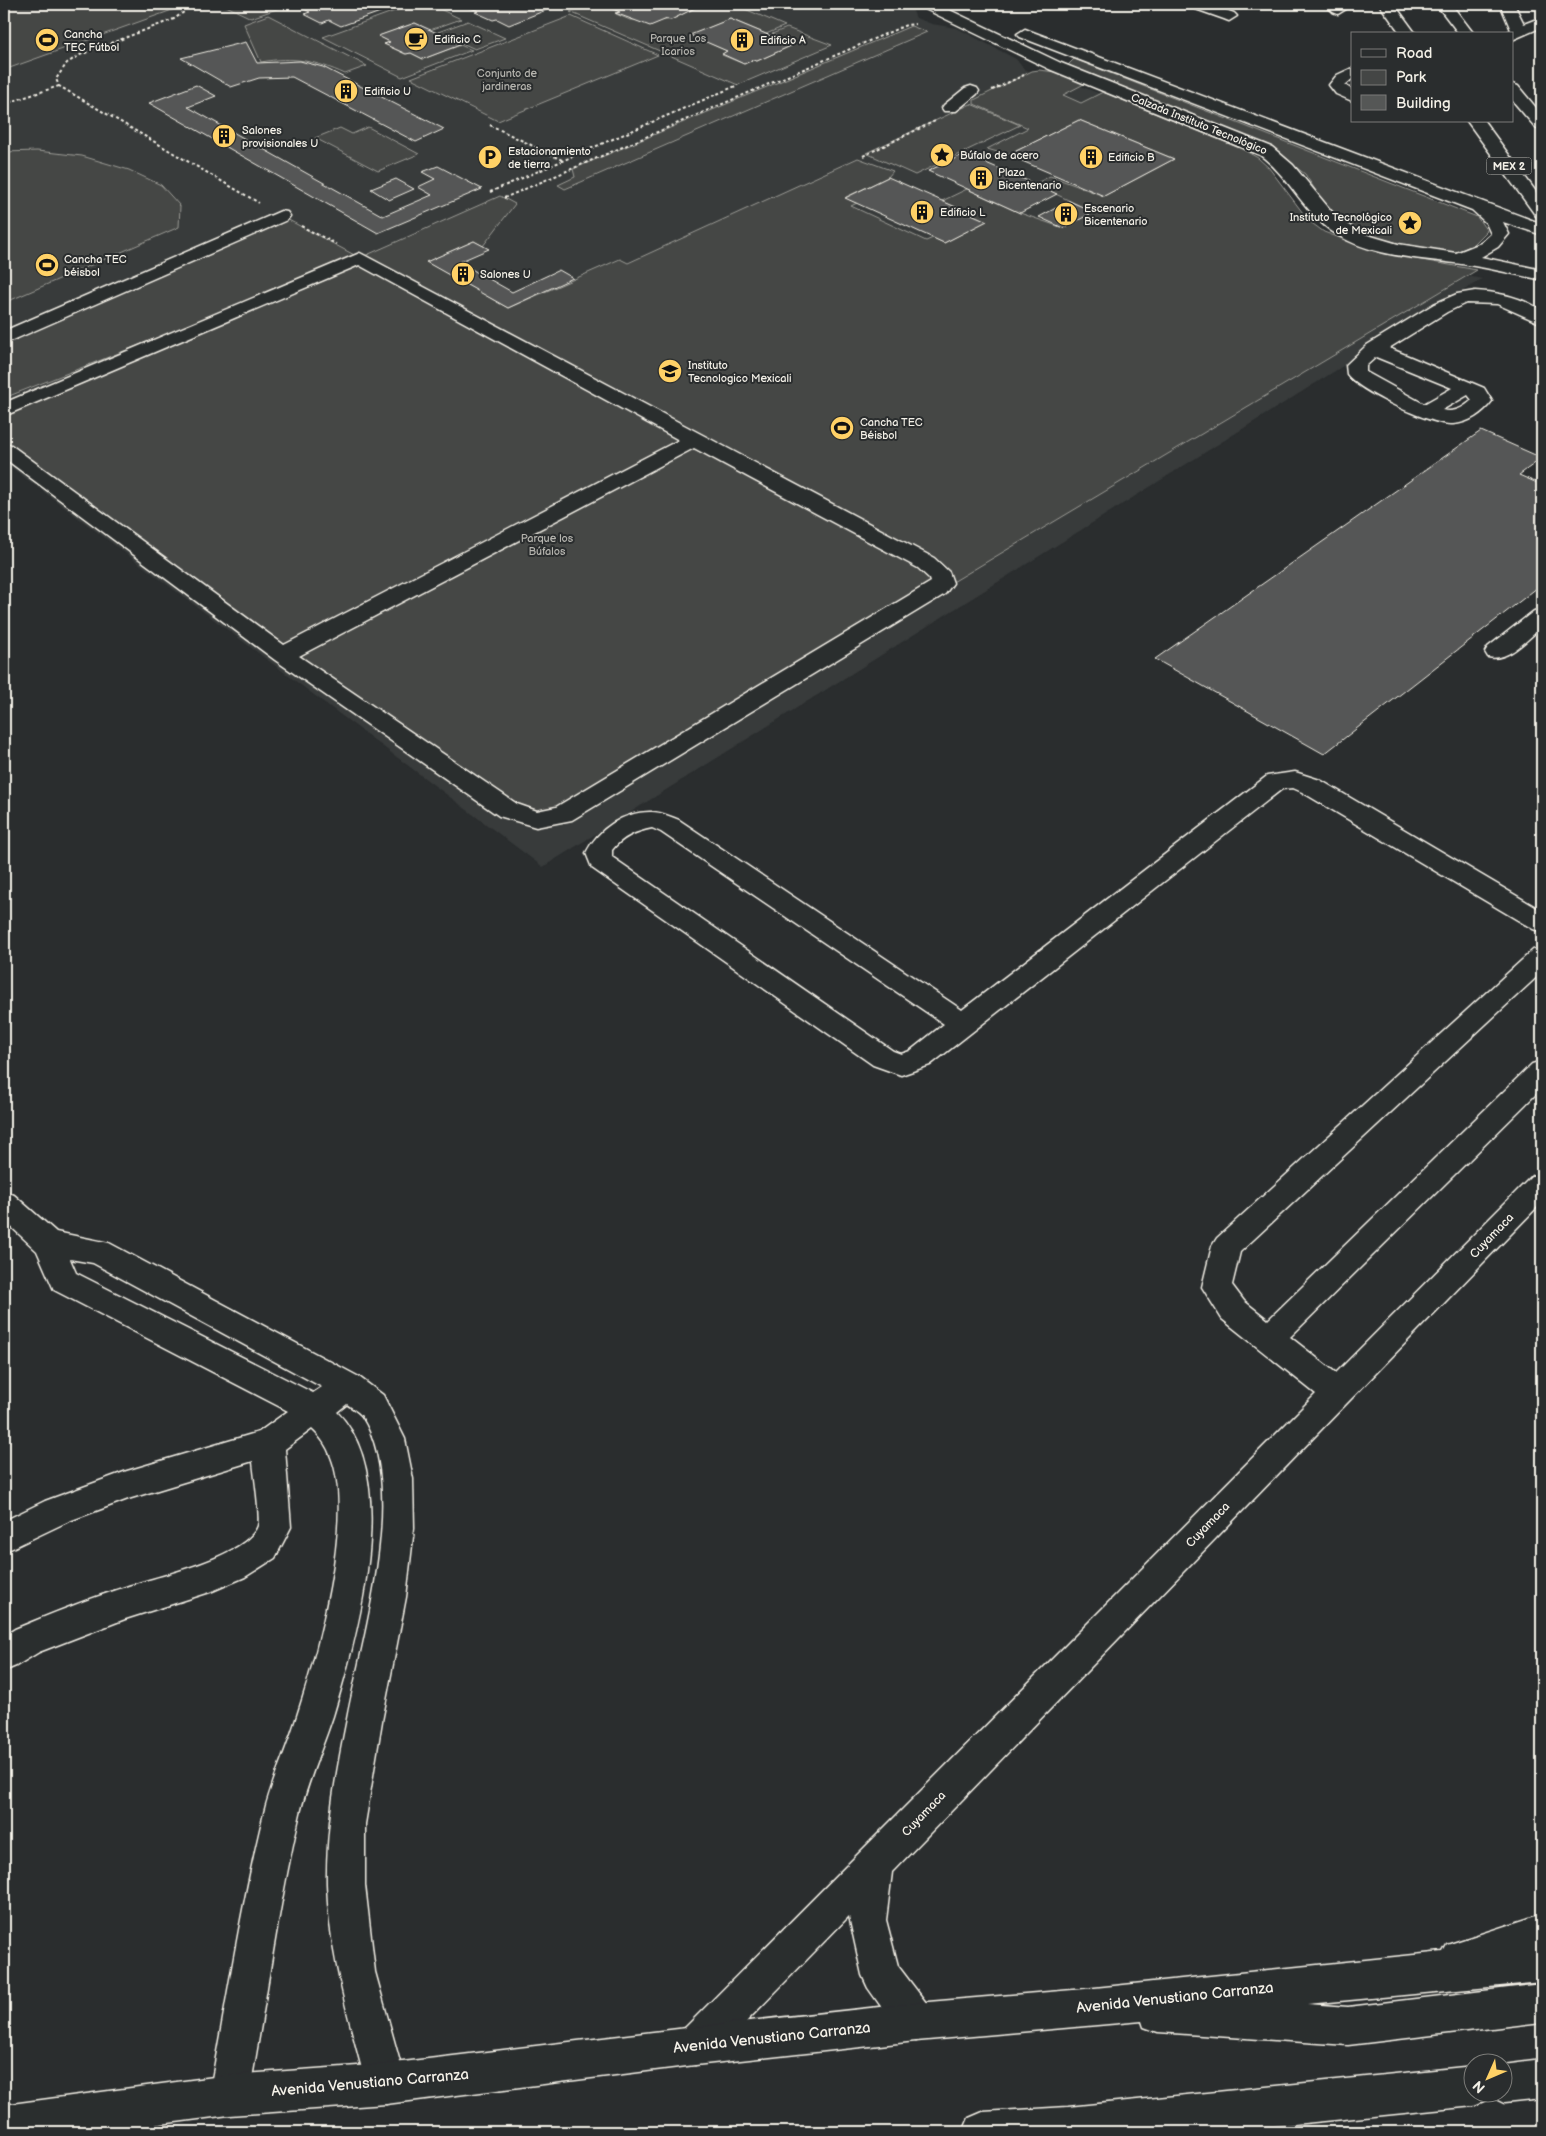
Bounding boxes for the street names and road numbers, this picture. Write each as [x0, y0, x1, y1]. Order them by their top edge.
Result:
street label: Calzada Instituto Tecnológico [1129, 91, 1269, 157]
road number: MEX 2 [1486, 158, 1532, 175]
street label: Cuyamaca [1467, 1210, 1517, 1262]
street label: Cuyamaca [1183, 1499, 1233, 1551]
street label: Cuyamaca [899, 1788, 949, 1840]
street label: Avenida Venustiano Carranza [1075, 1978, 1275, 2018]
street label: Avenida Venustiano Carranza [672, 2018, 872, 2058]
street label: Avenida Venustiano Carranza [270, 2065, 470, 2101]

